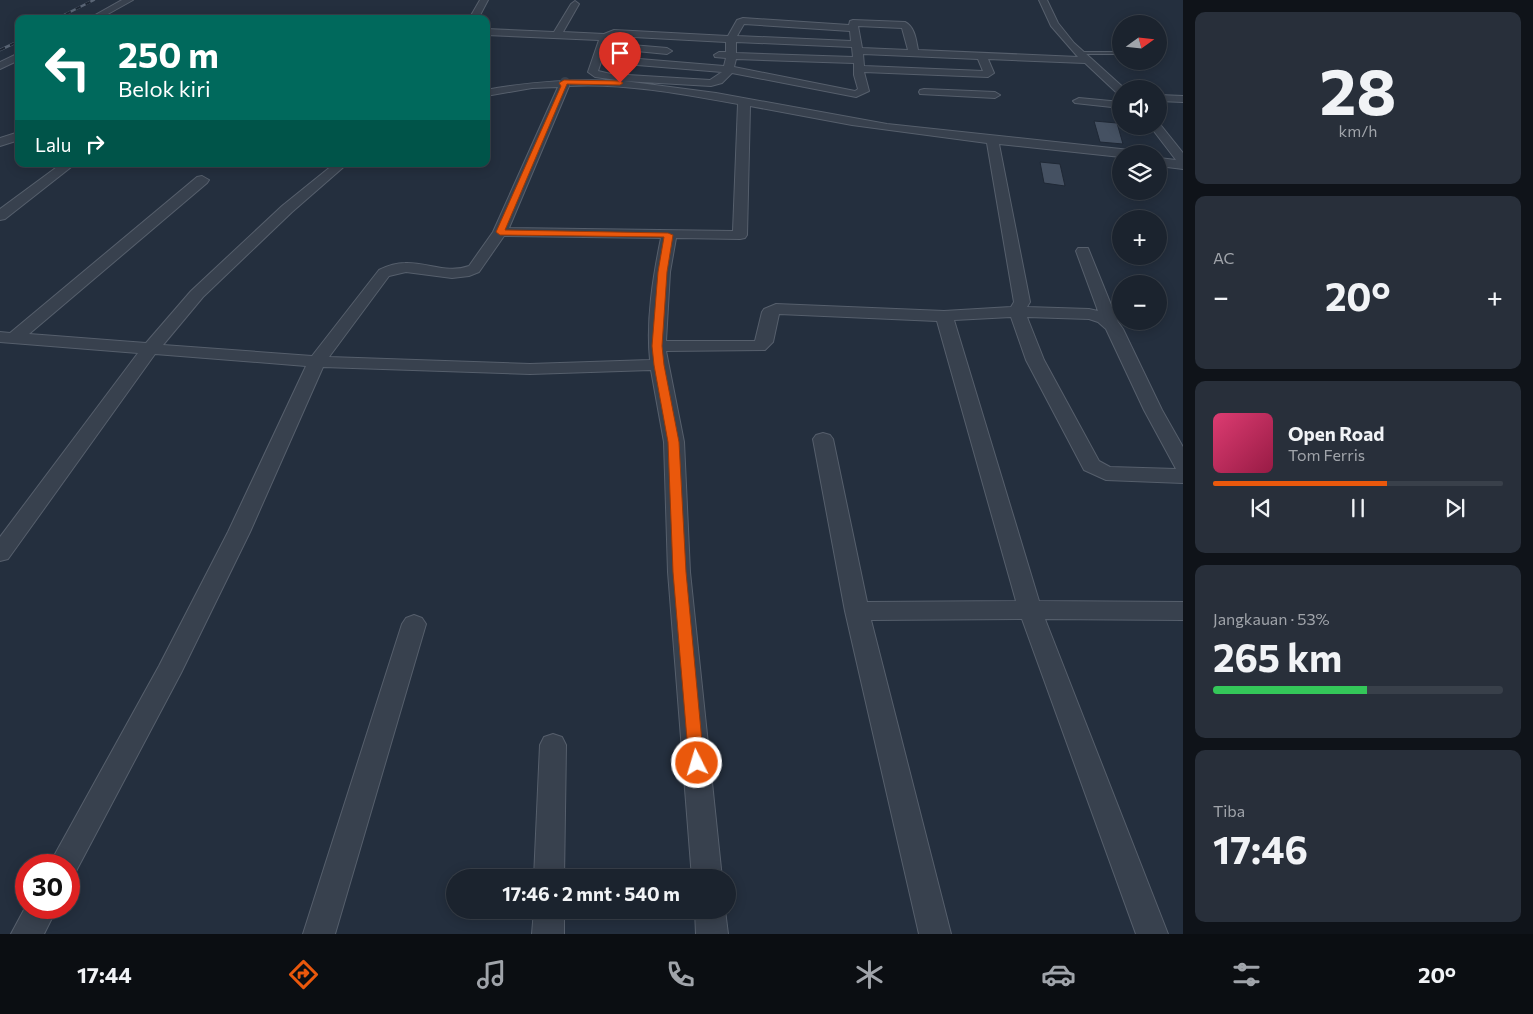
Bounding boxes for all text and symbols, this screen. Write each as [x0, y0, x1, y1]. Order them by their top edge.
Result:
north arrow [1112, 15, 1168, 70]
map controls [1112, 15, 1167, 330]
text: 250 m [118, 32, 219, 75]
pin [599, 32, 641, 83]
icon: left [35, 35, 100, 100]
icon: arrive [606, 39, 634, 67]
text: 28 [1320, 49, 1396, 128]
text: Belok kiri [118, 75, 211, 102]
button: sound [1112, 80, 1167, 135]
text: km/h [1339, 121, 1377, 140]
icon: right [81, 130, 109, 158]
text: Lalu [35, 133, 71, 156]
button: layers [1112, 145, 1167, 200]
button: + [1112, 210, 1167, 265]
text: AC [1213, 248, 1235, 267]
text: 20° [1325, 272, 1391, 319]
button: − [1112, 275, 1167, 330]
text: − [1213, 279, 1229, 313]
text: + [1487, 279, 1503, 313]
text: Open Road [1288, 422, 1384, 445]
text: Tom Ferris [1288, 445, 1365, 464]
icon: previous [1247, 494, 1275, 522]
icon: pause [1344, 494, 1372, 522]
icon: next [1441, 494, 1469, 522]
text: Jangkauan · 53% [1213, 609, 1330, 628]
text: 265 km [1213, 633, 1342, 680]
position arrow [670, 736, 722, 788]
text: Tiba [1213, 801, 1245, 820]
text: 17:46 [1213, 825, 1308, 872]
speed limit sign: 30 [15, 854, 80, 919]
text: 17:46 · 2 mnt · 540 m [502, 882, 680, 905]
icon: directions [286, 957, 321, 992]
icon: music [474, 957, 509, 992]
icon: phone [663, 957, 698, 992]
icon: climate [852, 957, 887, 992]
icon: car [1041, 957, 1076, 992]
icon: filters [1229, 957, 1264, 992]
text: 17:44 [77, 961, 132, 988]
text: 20° [1418, 961, 1456, 988]

